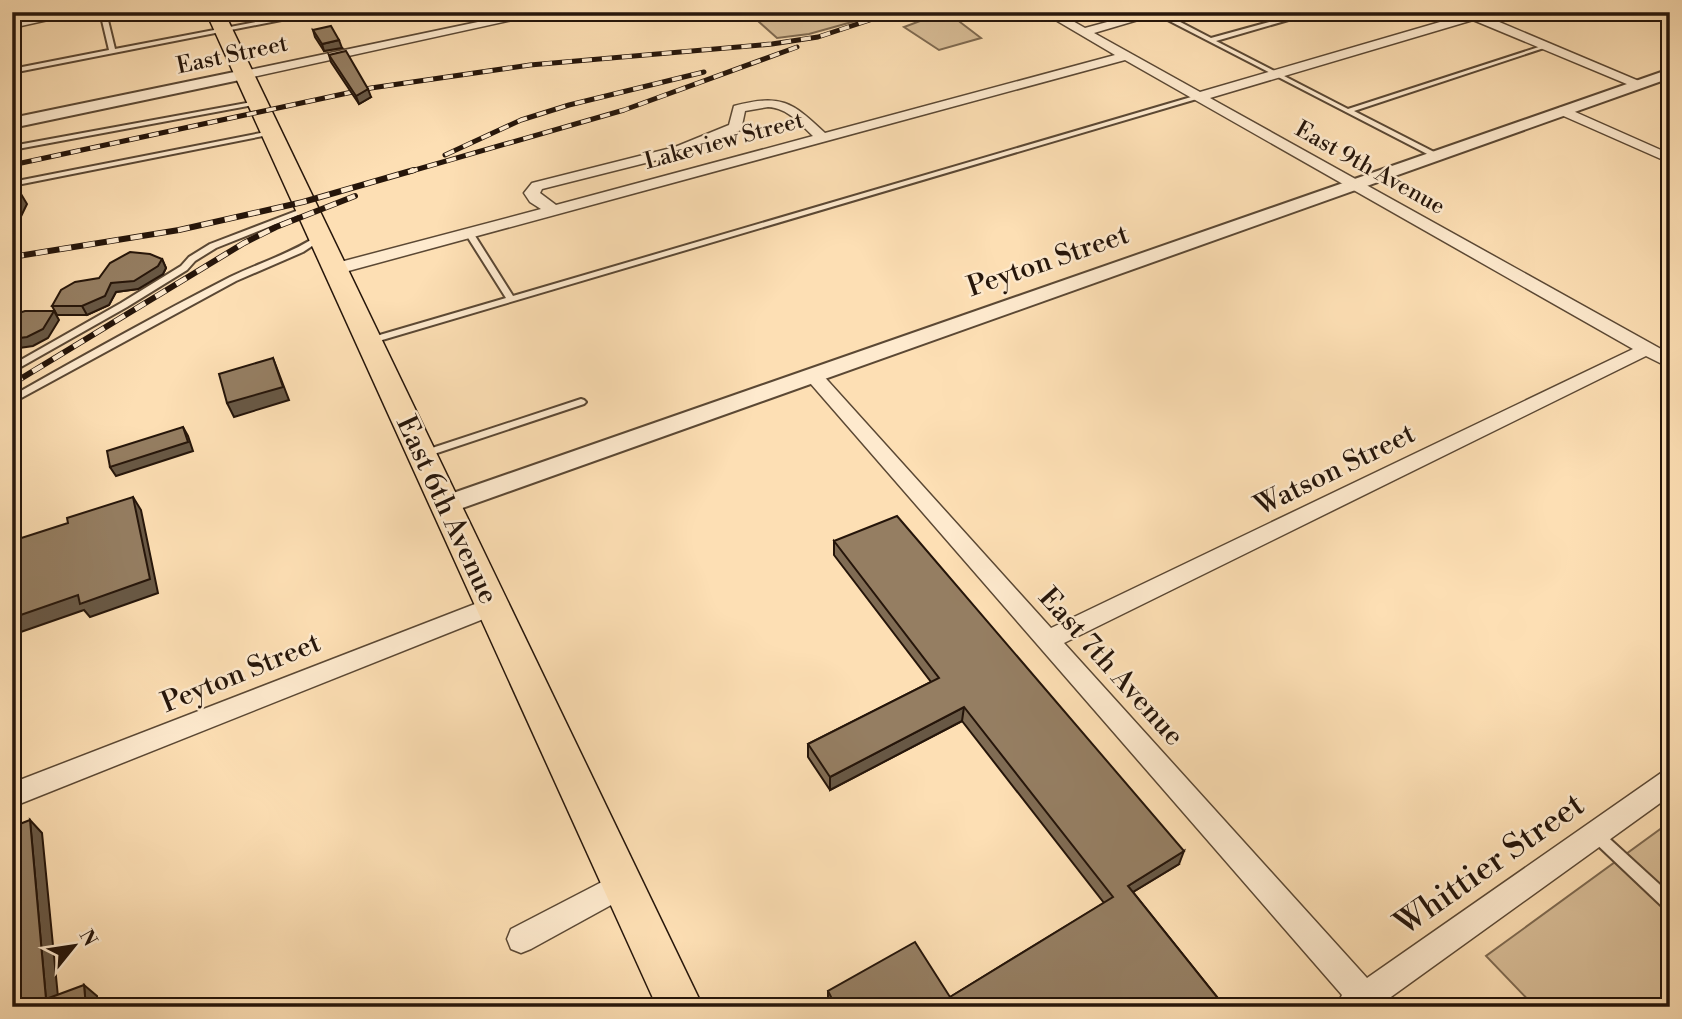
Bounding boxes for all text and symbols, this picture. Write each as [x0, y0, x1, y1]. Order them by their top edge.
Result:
street label: East Street [174, 30, 290, 80]
street label: Lakeview Street [641, 106, 807, 176]
street label: East 9th Avenue [1290, 115, 1450, 221]
street label: Peyton Street [962, 217, 1134, 305]
street label: East 6th Avenue [388, 410, 506, 610]
street label: Watson Street [1248, 416, 1421, 524]
street label: East 7th Avenue [1031, 581, 1191, 753]
street label: Peyton Street [156, 625, 326, 721]
street label: Whittier Street [1387, 784, 1593, 946]
north arrow [38, 911, 108, 981]
text: N [74, 925, 102, 951]

